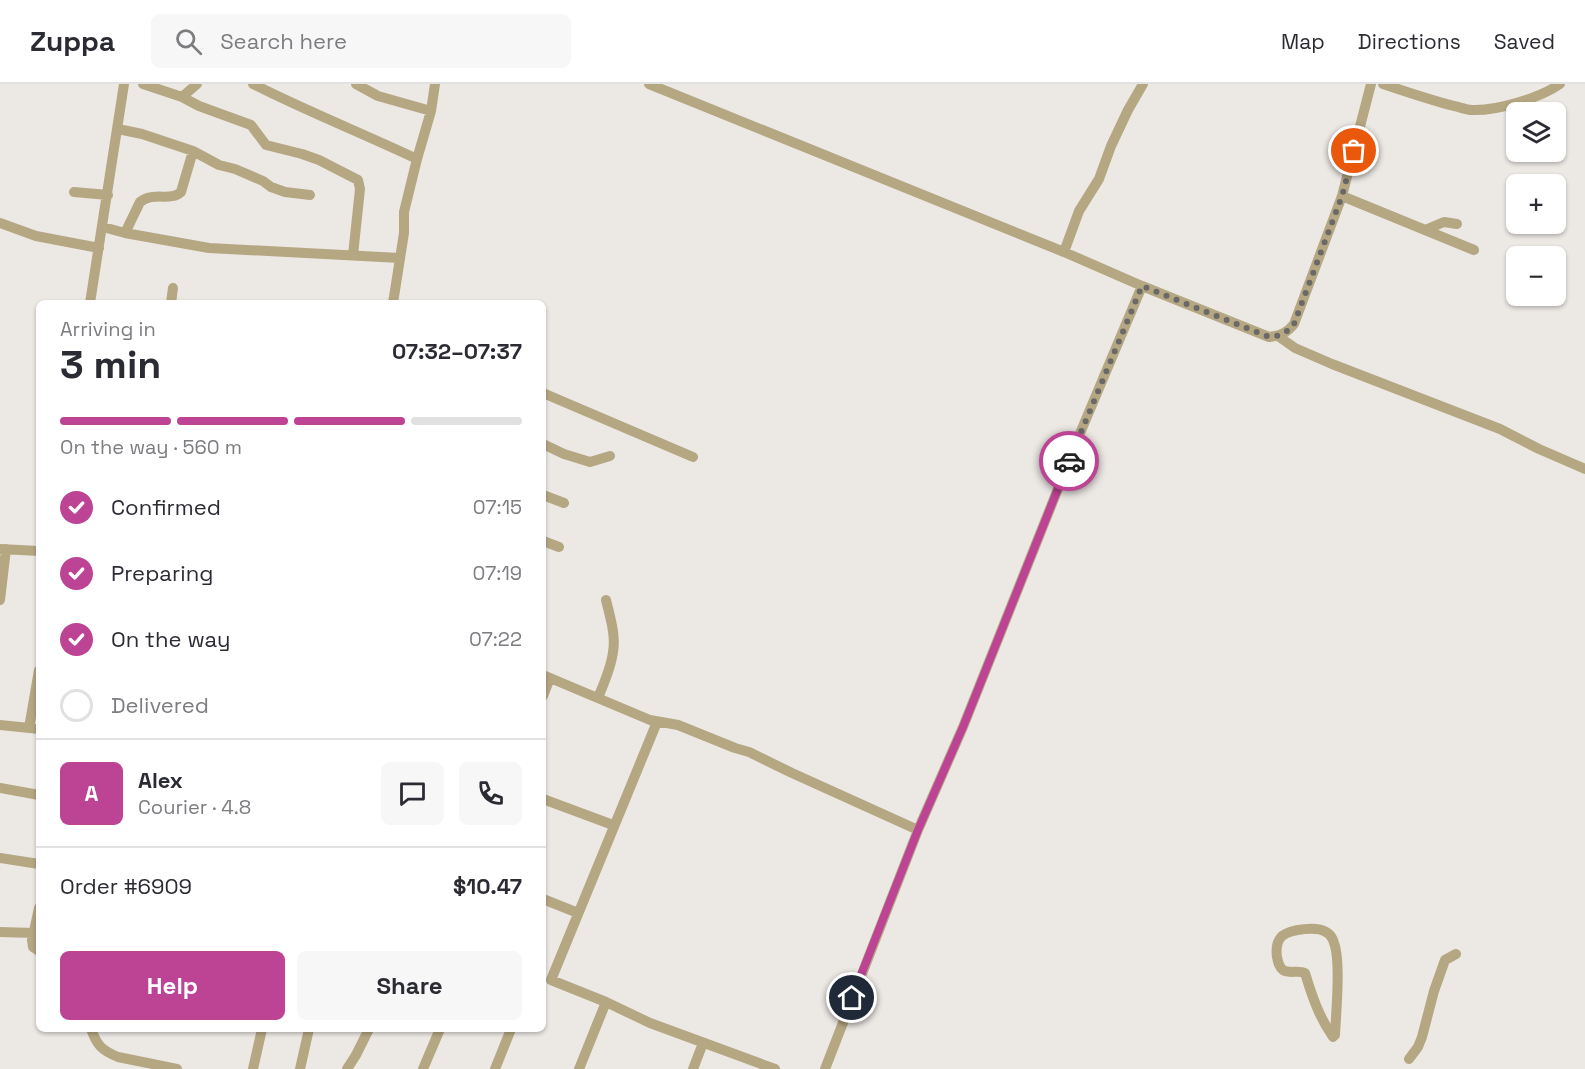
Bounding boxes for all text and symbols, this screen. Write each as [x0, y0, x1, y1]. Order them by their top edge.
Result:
search box [151, 14, 571, 68]
text: Zuppa [30, 23, 115, 59]
icon: search [172, 25, 205, 58]
text: Search here [220, 27, 347, 55]
text: Map [1281, 28, 1325, 55]
text: Directions [1358, 28, 1461, 55]
text: Saved [1494, 28, 1555, 55]
map controls [1506, 102, 1566, 306]
button: layers [1506, 102, 1566, 162]
pin [1328, 125, 1379, 176]
icon: bag [1337, 134, 1370, 167]
button: + [1506, 174, 1566, 234]
button: − [1506, 246, 1566, 306]
text: Arriving in [60, 316, 156, 342]
text: 07:32–07:37 [392, 337, 522, 365]
text: 3 min [60, 340, 161, 389]
courier [1039, 431, 1099, 491]
text: On the way · 560 m [60, 434, 242, 460]
icon: car [1053, 445, 1086, 478]
icon: check [60, 491, 93, 524]
text: Confirmed [111, 493, 221, 521]
text: 07:15 [473, 494, 522, 520]
icon: check [60, 557, 93, 590]
text: Preparing [111, 559, 213, 587]
text: 07:19 [473, 560, 522, 586]
icon: check [60, 623, 93, 656]
text: On the way [111, 625, 230, 653]
text: 07:22 [469, 626, 522, 652]
text: Delivered [111, 691, 209, 719]
button: chat [381, 762, 444, 825]
button: phone [459, 762, 522, 825]
text: Alex [138, 766, 183, 794]
text: A [85, 779, 98, 807]
text: Courier · 4.8 [138, 794, 251, 820]
text: Order #6909 [60, 872, 192, 900]
text: $10.47 [453, 872, 522, 900]
button: Help [60, 951, 285, 1020]
button: Share [297, 951, 522, 1020]
pin [826, 972, 877, 1023]
icon: home [835, 981, 868, 1014]

